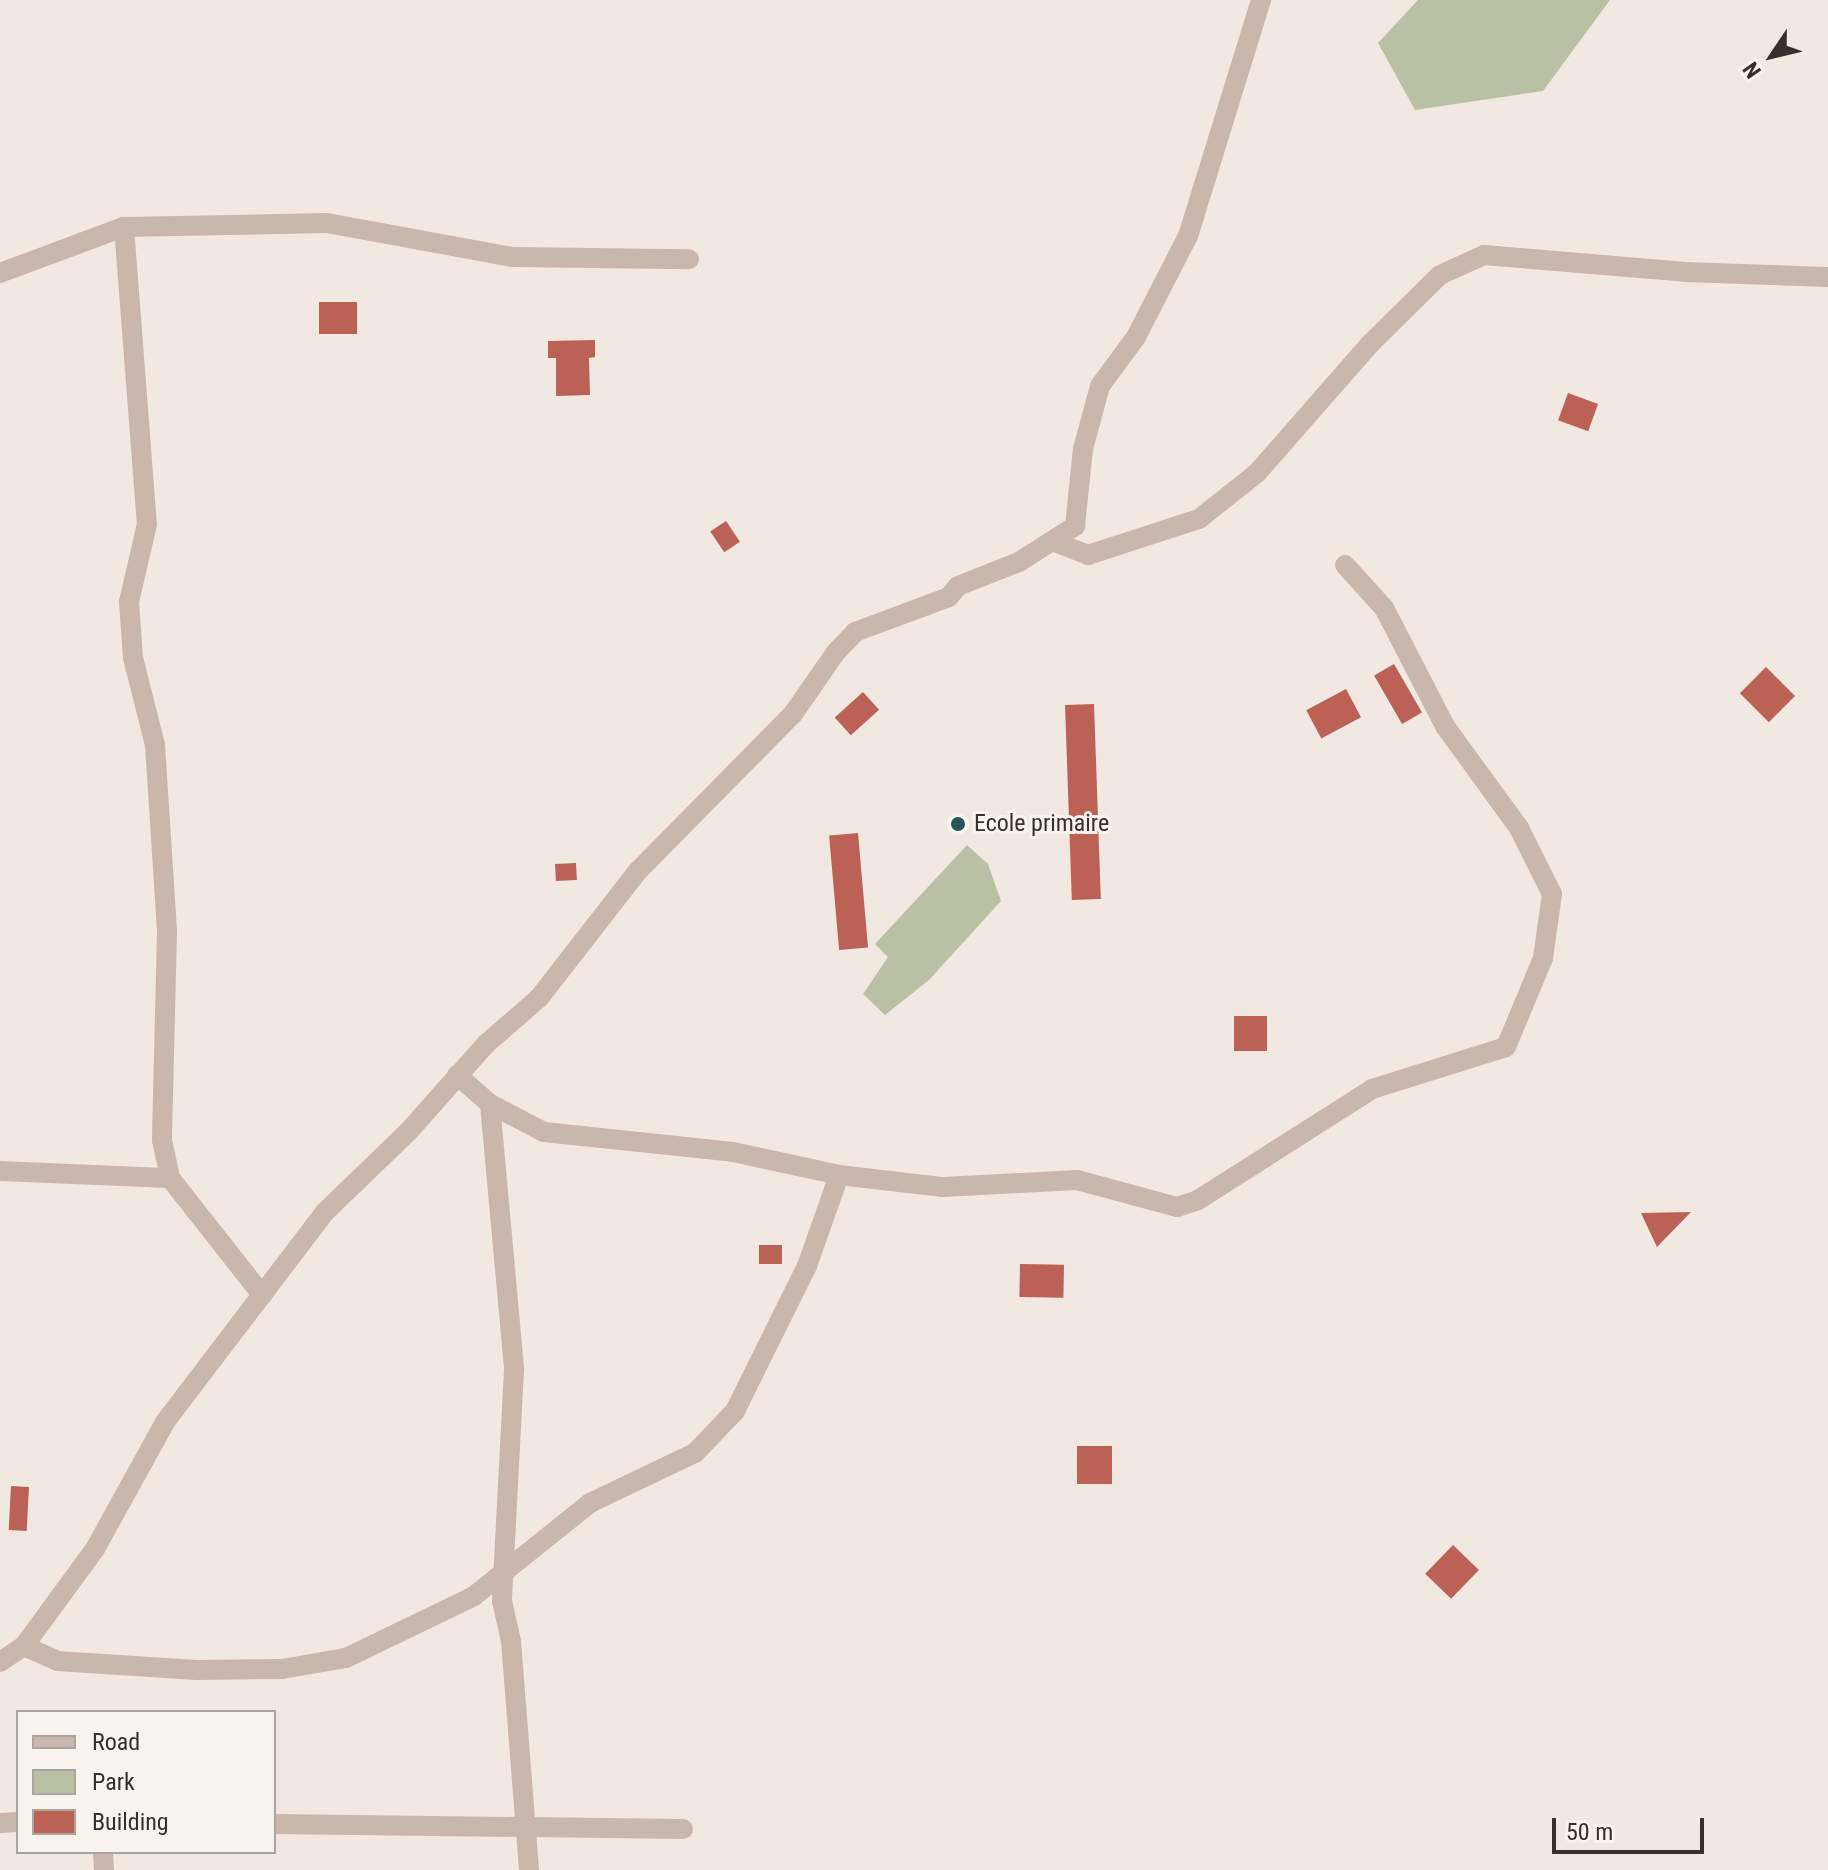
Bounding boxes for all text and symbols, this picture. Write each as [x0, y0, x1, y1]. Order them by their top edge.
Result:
north arrow [1732, 16, 1812, 96]
text: N [1738, 57, 1766, 83]
place label: Ecole primaire [974, 810, 1109, 838]
marker: Ecole primaire [949, 815, 967, 833]
legend [16, 1710, 276, 1854]
text: Road [92, 1728, 140, 1756]
text: Park [92, 1768, 135, 1796]
scale bar [1556, 1802, 1708, 1852]
text: Building [92, 1808, 169, 1836]
text: 50 m [1566, 1818, 1613, 1846]

